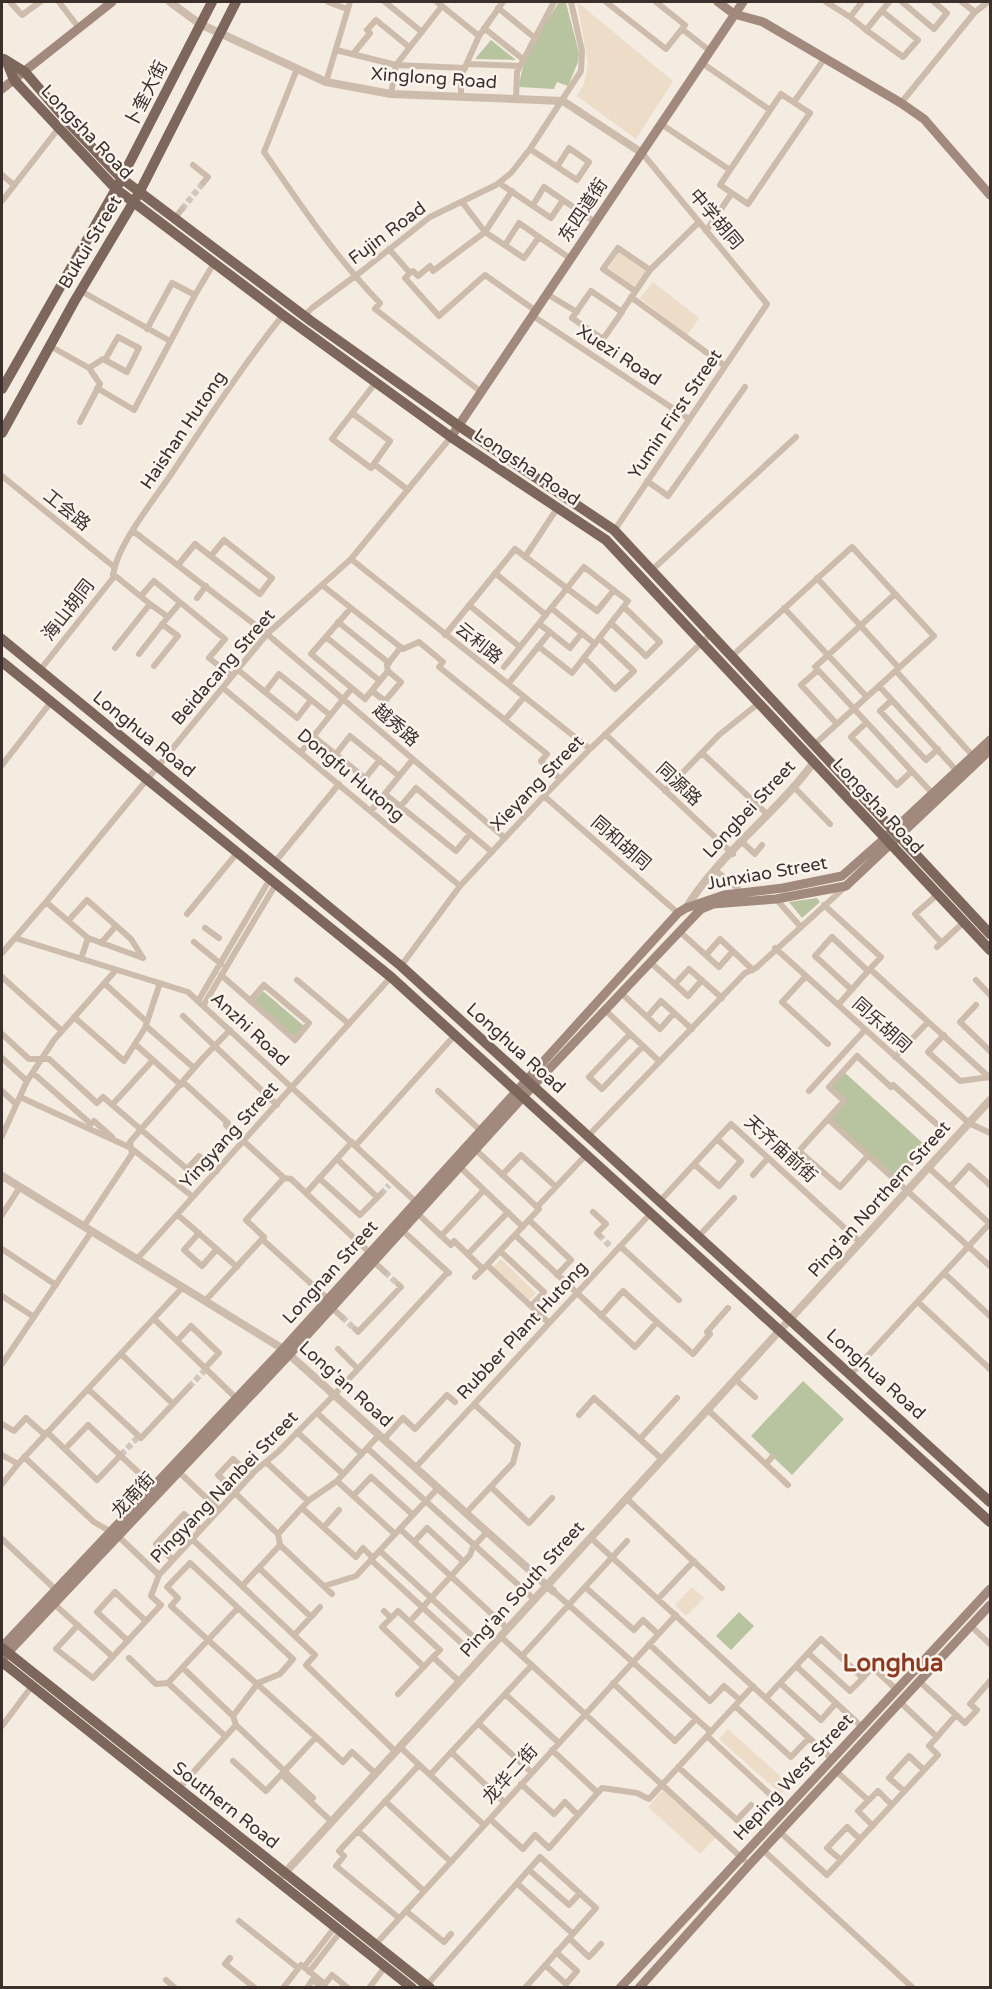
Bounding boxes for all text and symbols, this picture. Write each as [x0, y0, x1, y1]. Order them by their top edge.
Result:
street label: 卜奎大街 [120, 57, 172, 131]
street label: Xinglong Road [370, 63, 498, 93]
street label: Longsha Road [36, 80, 138, 184]
street label: 东四道街 [554, 174, 612, 246]
street label: 中学胡同 [684, 184, 748, 254]
street label: Bukui Street [54, 191, 126, 293]
street label: Fujin Road [344, 197, 430, 269]
street label: Xuezi Road [573, 320, 665, 390]
street label: Yumin First Street [623, 345, 727, 483]
street label: Haishan Hutong [135, 367, 231, 493]
street label: Longsha Road [470, 423, 584, 511]
street label: 工会路 [39, 484, 95, 536]
street label: 海山胡同 [37, 575, 99, 645]
street label: Beidacang Street [167, 604, 279, 730]
street label: 云利路 [451, 617, 507, 669]
street label: Longhua Road [88, 686, 200, 782]
street label: 越秀路 [368, 699, 424, 751]
street label: Dongfu Hutong [293, 724, 409, 826]
street label: Xieyang Street [486, 730, 588, 836]
street label: Longsha Road [828, 753, 928, 859]
street label: Longbei Street [698, 755, 800, 863]
street label: 同源路 [652, 758, 706, 810]
street label: 同和胡同 [587, 811, 655, 875]
street label: Junxiao Street [705, 852, 829, 894]
street label: Anzhi Road [206, 987, 294, 1071]
street label: 同乐胡同 [848, 993, 916, 1057]
street label: Longhua Road [462, 998, 570, 1098]
street label: Yingyang Street [175, 1077, 283, 1193]
street label: 天齐庙前街 [740, 1111, 822, 1187]
street label: Ping'an Northern Street [803, 1116, 955, 1282]
street label: Longnan Street [278, 1216, 382, 1328]
street label: Rubber Plant Hutong [452, 1256, 592, 1404]
street label: Longhua Road [822, 1324, 930, 1424]
street label: Long'an Road [295, 1336, 397, 1432]
street label: Pingyang Nanbei Street [146, 1406, 303, 1568]
street label: 龙南街 [107, 1468, 159, 1522]
street label: Ping'an South Street [455, 1516, 589, 1662]
district label: Longhua [843, 1649, 943, 1678]
street label: Heping West Street [729, 1709, 858, 1845]
street label: 龙华二街 [478, 1740, 542, 1808]
street label: Southern Road [168, 1757, 284, 1853]

